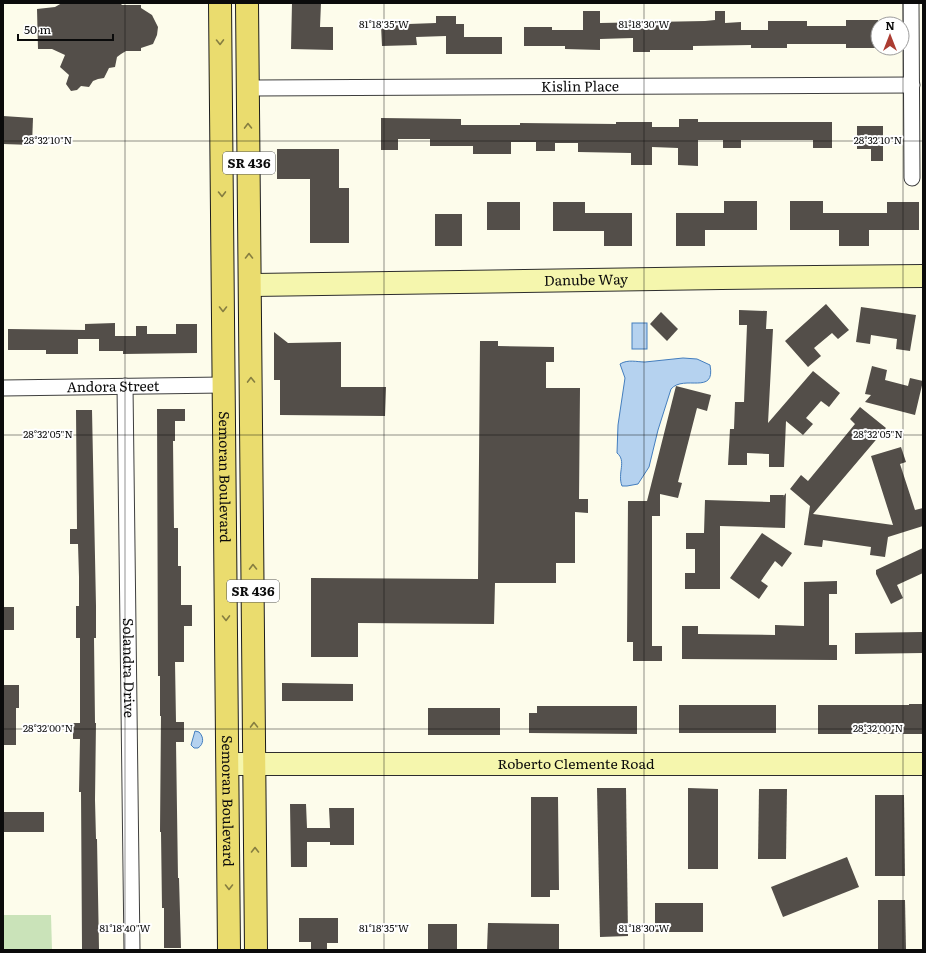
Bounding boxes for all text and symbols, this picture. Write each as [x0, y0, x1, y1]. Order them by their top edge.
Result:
scale bar [18, 16, 113, 42]
text: 81°18'35"W [359, 16, 409, 31]
text: 81°18'30"W [619, 16, 669, 31]
north arrow [870, 16, 910, 56]
text: N [885, 17, 895, 33]
text: 50 m [24, 20, 51, 38]
one-way arrow [216, 39, 224, 45]
street label: Kislin Place [541, 75, 619, 96]
one-way arrow [244, 123, 252, 129]
text: 28°32'10"N [24, 132, 72, 147]
text: 28°32'10"N [854, 132, 902, 147]
road number: SR 436 [223, 152, 275, 174]
one-way arrow [218, 191, 226, 197]
one-way arrow [245, 253, 253, 259]
street label: Danube Way [544, 268, 629, 290]
one-way arrow [219, 306, 227, 312]
street label: Andora Street [66, 375, 160, 396]
one-way arrow [247, 377, 255, 383]
street label: Semoran Boulevard [215, 411, 236, 543]
text: 28°32'05"N [23, 426, 73, 441]
text: 28°32'05"N [853, 426, 903, 441]
one-way arrow [249, 564, 257, 570]
road number: SR 436 [227, 580, 279, 602]
one-way arrow [222, 615, 230, 621]
street label: Solandra Drive [119, 618, 140, 718]
text: 28°32'00"N [23, 720, 73, 735]
text: 28°32'00"N [853, 720, 903, 735]
one-way arrow [250, 722, 258, 728]
street label: Semoran Boulevard [218, 735, 239, 867]
street label: Roberto Clemente Road [498, 753, 655, 773]
one-way arrow [251, 847, 260, 853]
one-way arrow [225, 884, 233, 890]
text: 81°18'40"W [100, 920, 151, 935]
text: 81°18'35"W [359, 920, 409, 935]
text: 81°18'30"W [619, 920, 669, 935]

